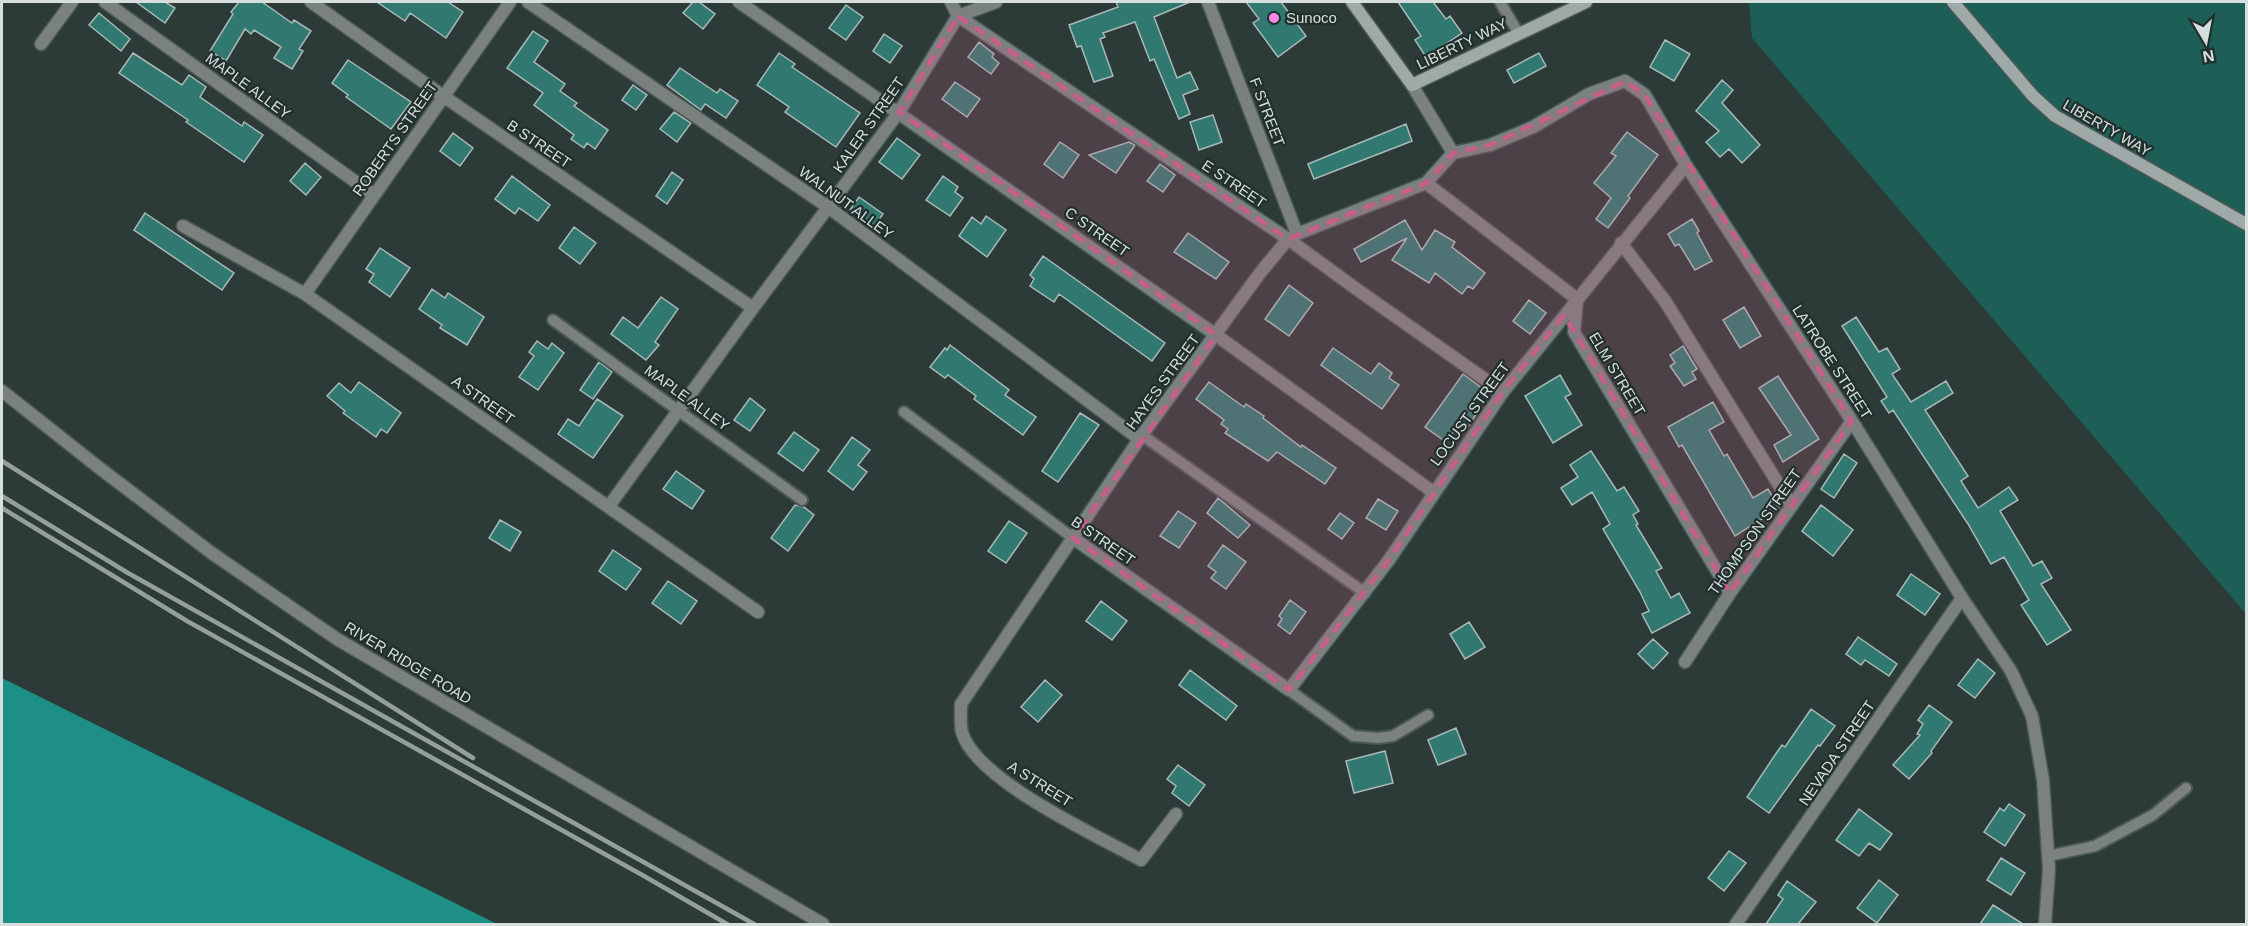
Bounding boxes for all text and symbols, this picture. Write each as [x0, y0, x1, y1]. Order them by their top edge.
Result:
place label: Sunoco [1286, 9, 1337, 26]
marker: Sunoco [1267, 11, 1281, 25]
north arrow [2176, 12, 2236, 72]
street label: LIBERTY WAY [1414, 14, 1510, 73]
text: N [2201, 47, 2216, 66]
street label: MAPLE ALLEY [202, 49, 294, 122]
street label: KALER STREET [829, 74, 908, 176]
street label: F STREET [1247, 75, 1288, 149]
street label: ROBERTS STREET [349, 78, 440, 199]
street label: LIBERTY WAY [2060, 96, 2154, 160]
street label: B STREET [504, 116, 574, 171]
street label: E STREET [1199, 156, 1269, 211]
street label: WALNUT ALLEY [796, 163, 897, 243]
street label: C STREET [1062, 203, 1133, 260]
street label: LATROBE STREET [1789, 302, 1876, 422]
street label: ELM STREET [1586, 329, 1649, 418]
street label: HAYES STREET [1122, 331, 1203, 432]
street label: LOCUST STREET [1426, 359, 1513, 469]
street label: MAPLE ALLEY [641, 361, 733, 434]
street label: A STREET [449, 372, 518, 427]
street label: THOMPSON STREET [1705, 465, 1805, 598]
street label: B STREET [1068, 513, 1138, 569]
street label: RIVER RIDGE ROAD [342, 618, 475, 707]
street label: NEVADA STREET [1795, 697, 1878, 808]
street label: A STREET [1005, 757, 1076, 810]

